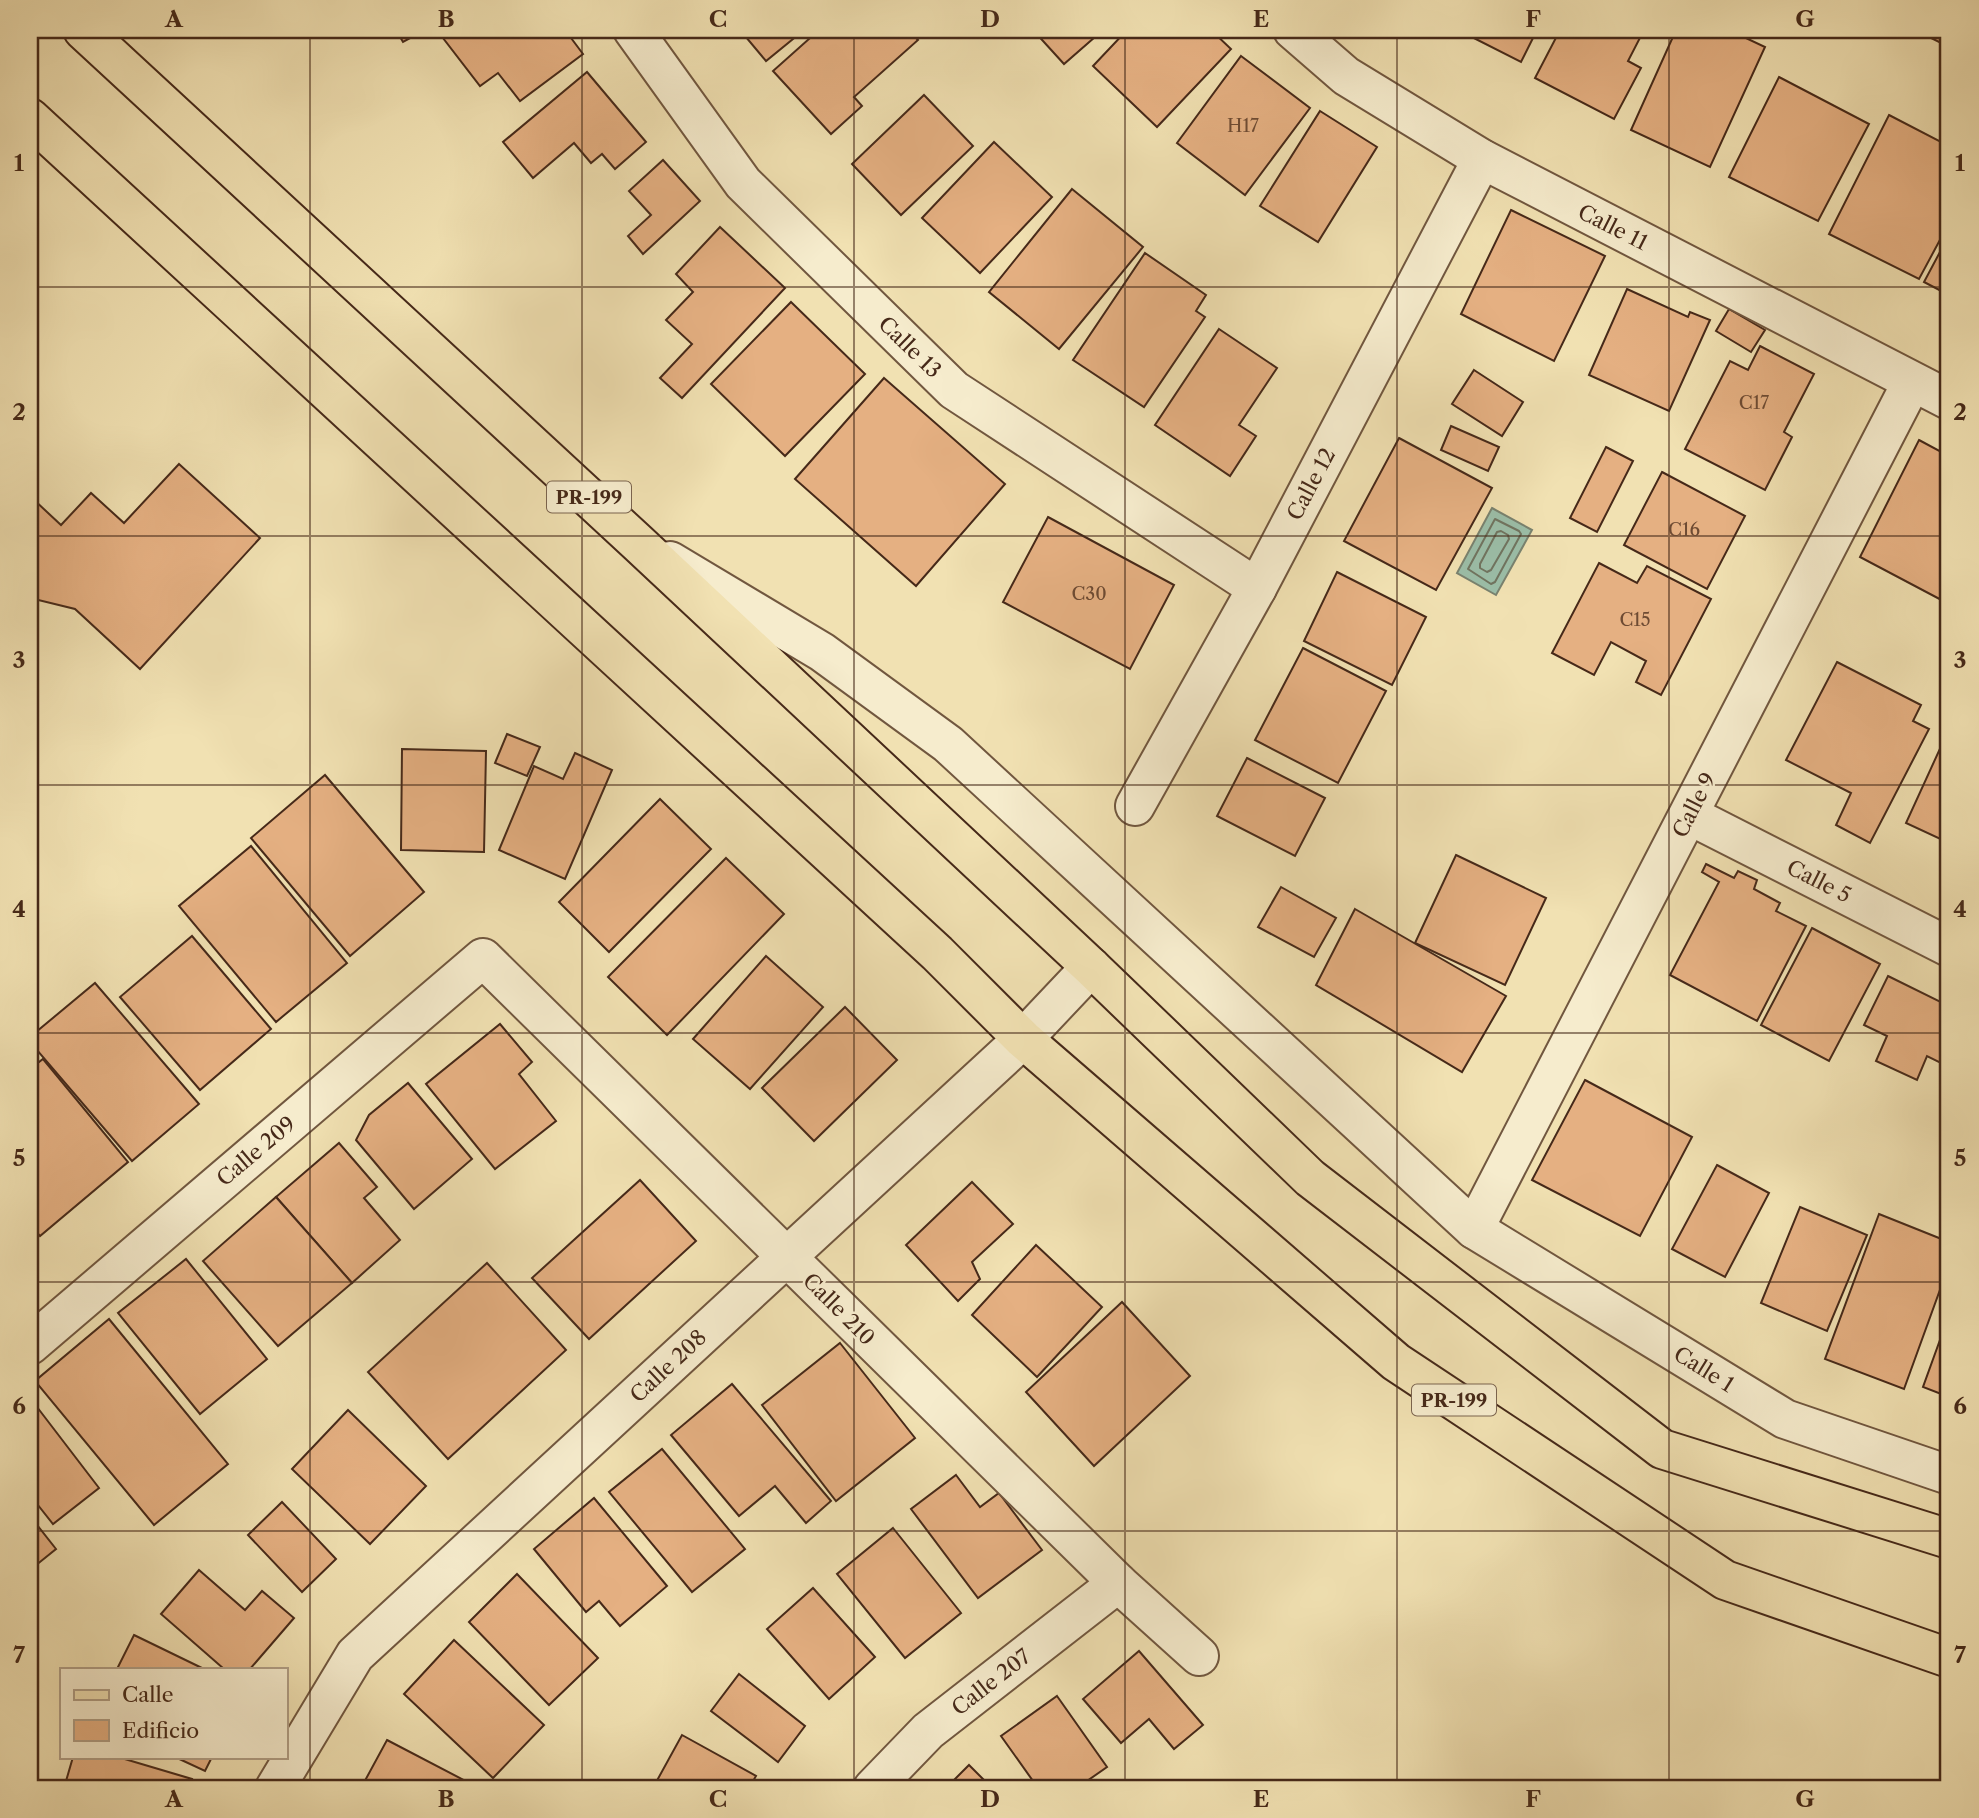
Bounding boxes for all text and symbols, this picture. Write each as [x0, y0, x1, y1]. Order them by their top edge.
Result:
text: A [164, 5, 184, 33]
text: B [437, 5, 455, 33]
text: C [709, 5, 727, 33]
text: D [980, 5, 1000, 33]
text: E [1253, 5, 1269, 33]
text: F [1525, 5, 1541, 33]
text: G [1795, 5, 1815, 33]
house number: H17 [1227, 115, 1259, 137]
text: 1 [14, 149, 25, 177]
text: 1 [1955, 149, 1966, 177]
street label: Calle 11 [1574, 199, 1652, 255]
street label: Calle 13 [873, 311, 947, 383]
house number: C17 [1739, 392, 1769, 414]
text: 2 [12, 398, 26, 426]
text: 2 [1953, 398, 1967, 426]
street label: Calle 12 [1282, 444, 1340, 524]
road number: PR-199 [547, 482, 631, 512]
house number: C16 [1668, 519, 1700, 541]
house number: C30 [1071, 583, 1107, 605]
house number: C15 [1619, 609, 1651, 631]
text: 3 [13, 646, 26, 674]
text: 3 [1954, 646, 1967, 674]
street label: Calle 9 [1667, 768, 1721, 842]
street label: Calle 5 [1783, 854, 1855, 908]
text: 4 [12, 895, 26, 923]
text: 4 [1953, 895, 1967, 923]
street label: Calle 209 [212, 1111, 300, 1191]
text: 5 [13, 1144, 25, 1172]
text: 5 [1954, 1144, 1966, 1172]
street label: Calle 210 [798, 1268, 880, 1350]
street label: Calle 208 [625, 1324, 711, 1408]
street label: Calle 1 [1669, 1341, 1739, 1397]
road number: PR-199 [1412, 1384, 1496, 1416]
text: 6 [12, 1392, 26, 1420]
text: 6 [1953, 1392, 1967, 1420]
text: 7 [13, 1641, 25, 1669]
text: 7 [1954, 1641, 1966, 1669]
street label: Calle 207 [947, 1643, 1036, 1720]
legend [60, 1668, 287, 1758]
text: Calle [122, 1682, 174, 1707]
text: Edificio [122, 1718, 199, 1743]
text: A [164, 1785, 184, 1813]
text: B [437, 1785, 455, 1813]
text: C [709, 1785, 727, 1813]
text: D [980, 1785, 1000, 1813]
text: E [1253, 1785, 1269, 1813]
text: F [1525, 1785, 1541, 1813]
text: G [1795, 1785, 1815, 1813]

